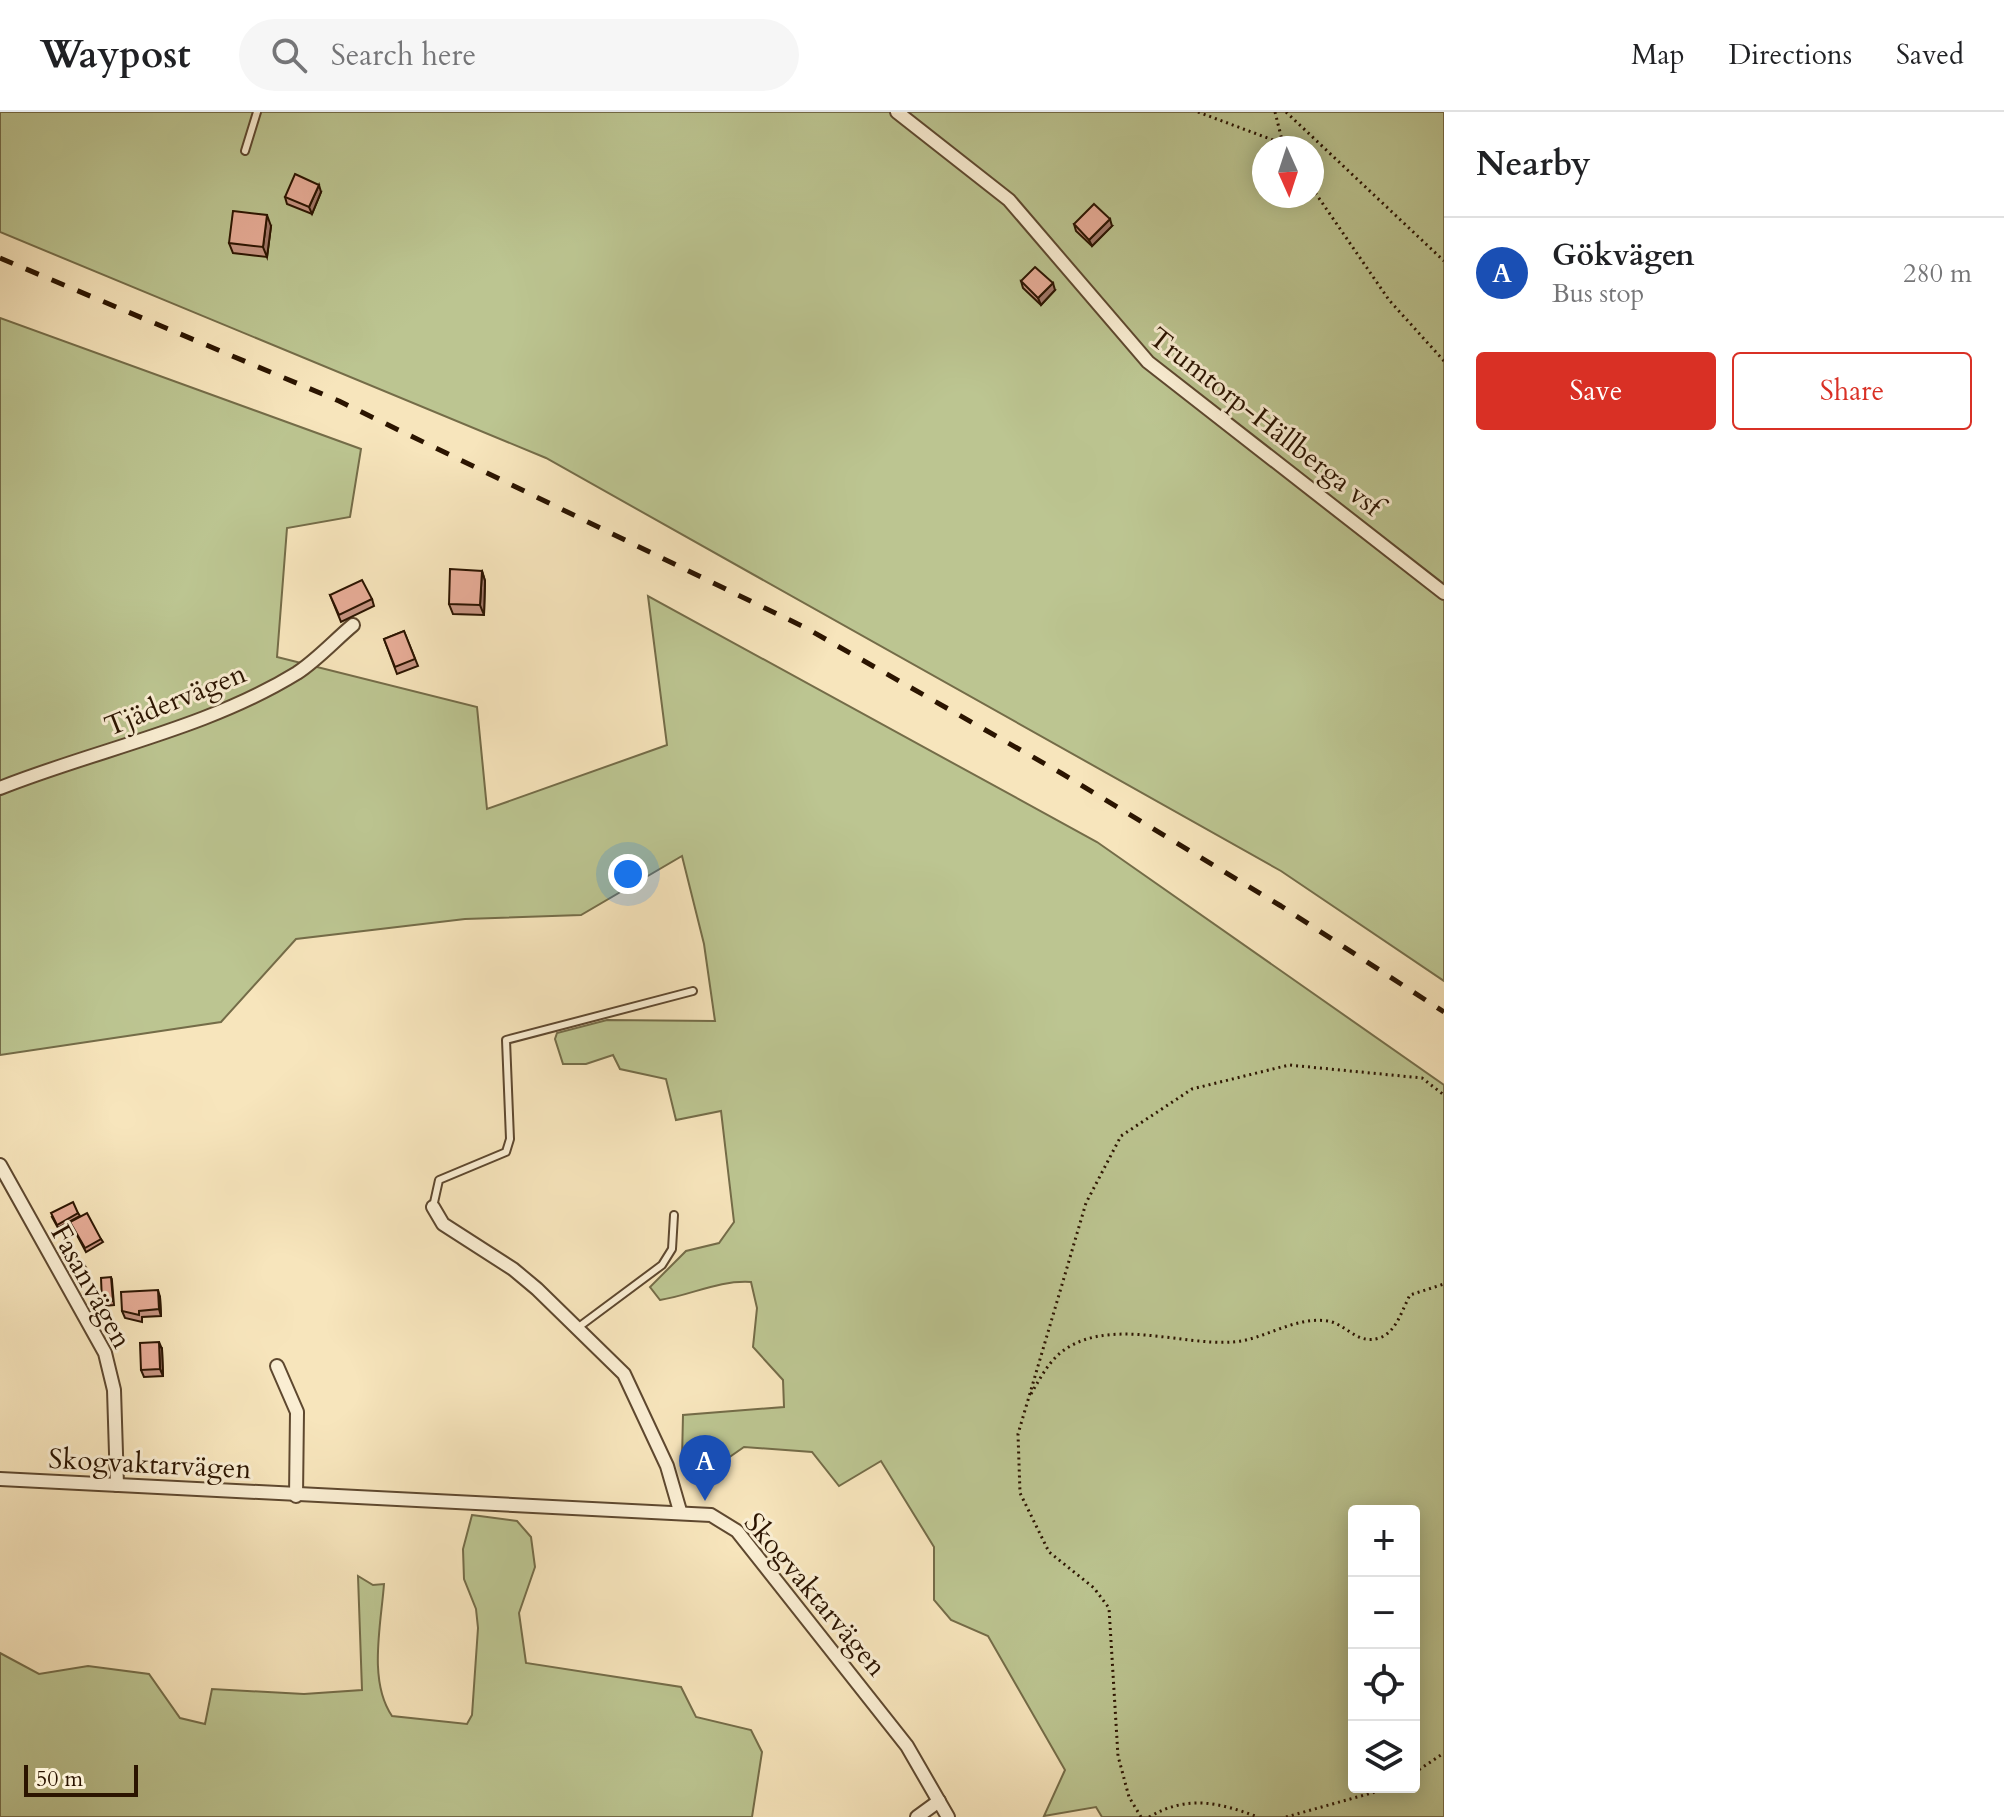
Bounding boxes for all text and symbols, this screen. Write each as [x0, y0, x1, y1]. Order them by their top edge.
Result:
search box [239, 19, 799, 91]
text: Waypost [40, 29, 191, 81]
icon: search [267, 33, 311, 77]
text: Search here [331, 35, 476, 76]
text: Map [1631, 36, 1685, 74]
text: Directions [1729, 36, 1852, 74]
text: Saved [1896, 36, 1964, 74]
north arrow [1252, 136, 1324, 208]
text: Nearby [1476, 141, 1591, 187]
text: Gökvägen [1552, 235, 1695, 276]
text: A [1492, 256, 1512, 291]
text: 280 m [1903, 256, 1972, 291]
text: Bus stop [1552, 276, 1644, 311]
street label: Trumtorp-Hällberga vsf [1141, 319, 1394, 528]
button: Save [1476, 352, 1716, 430]
button: Share [1732, 352, 1972, 430]
street label: Tjädervägen [99, 654, 252, 746]
your location [608, 854, 648, 894]
street label: Fasanvägen [41, 1218, 141, 1355]
pin: A [679, 1435, 731, 1501]
street label: Skogvaktarvägen [48, 1440, 252, 1488]
street label: Skogvaktarvägen [735, 1505, 895, 1685]
map controls [1348, 1505, 1420, 1793]
button: + [1348, 1505, 1420, 1577]
button: − [1348, 1577, 1420, 1649]
button: locate [1348, 1649, 1420, 1721]
button: layers [1348, 1721, 1420, 1793]
scale bar [24, 1761, 138, 1797]
text: 50 m [36, 1764, 83, 1794]

